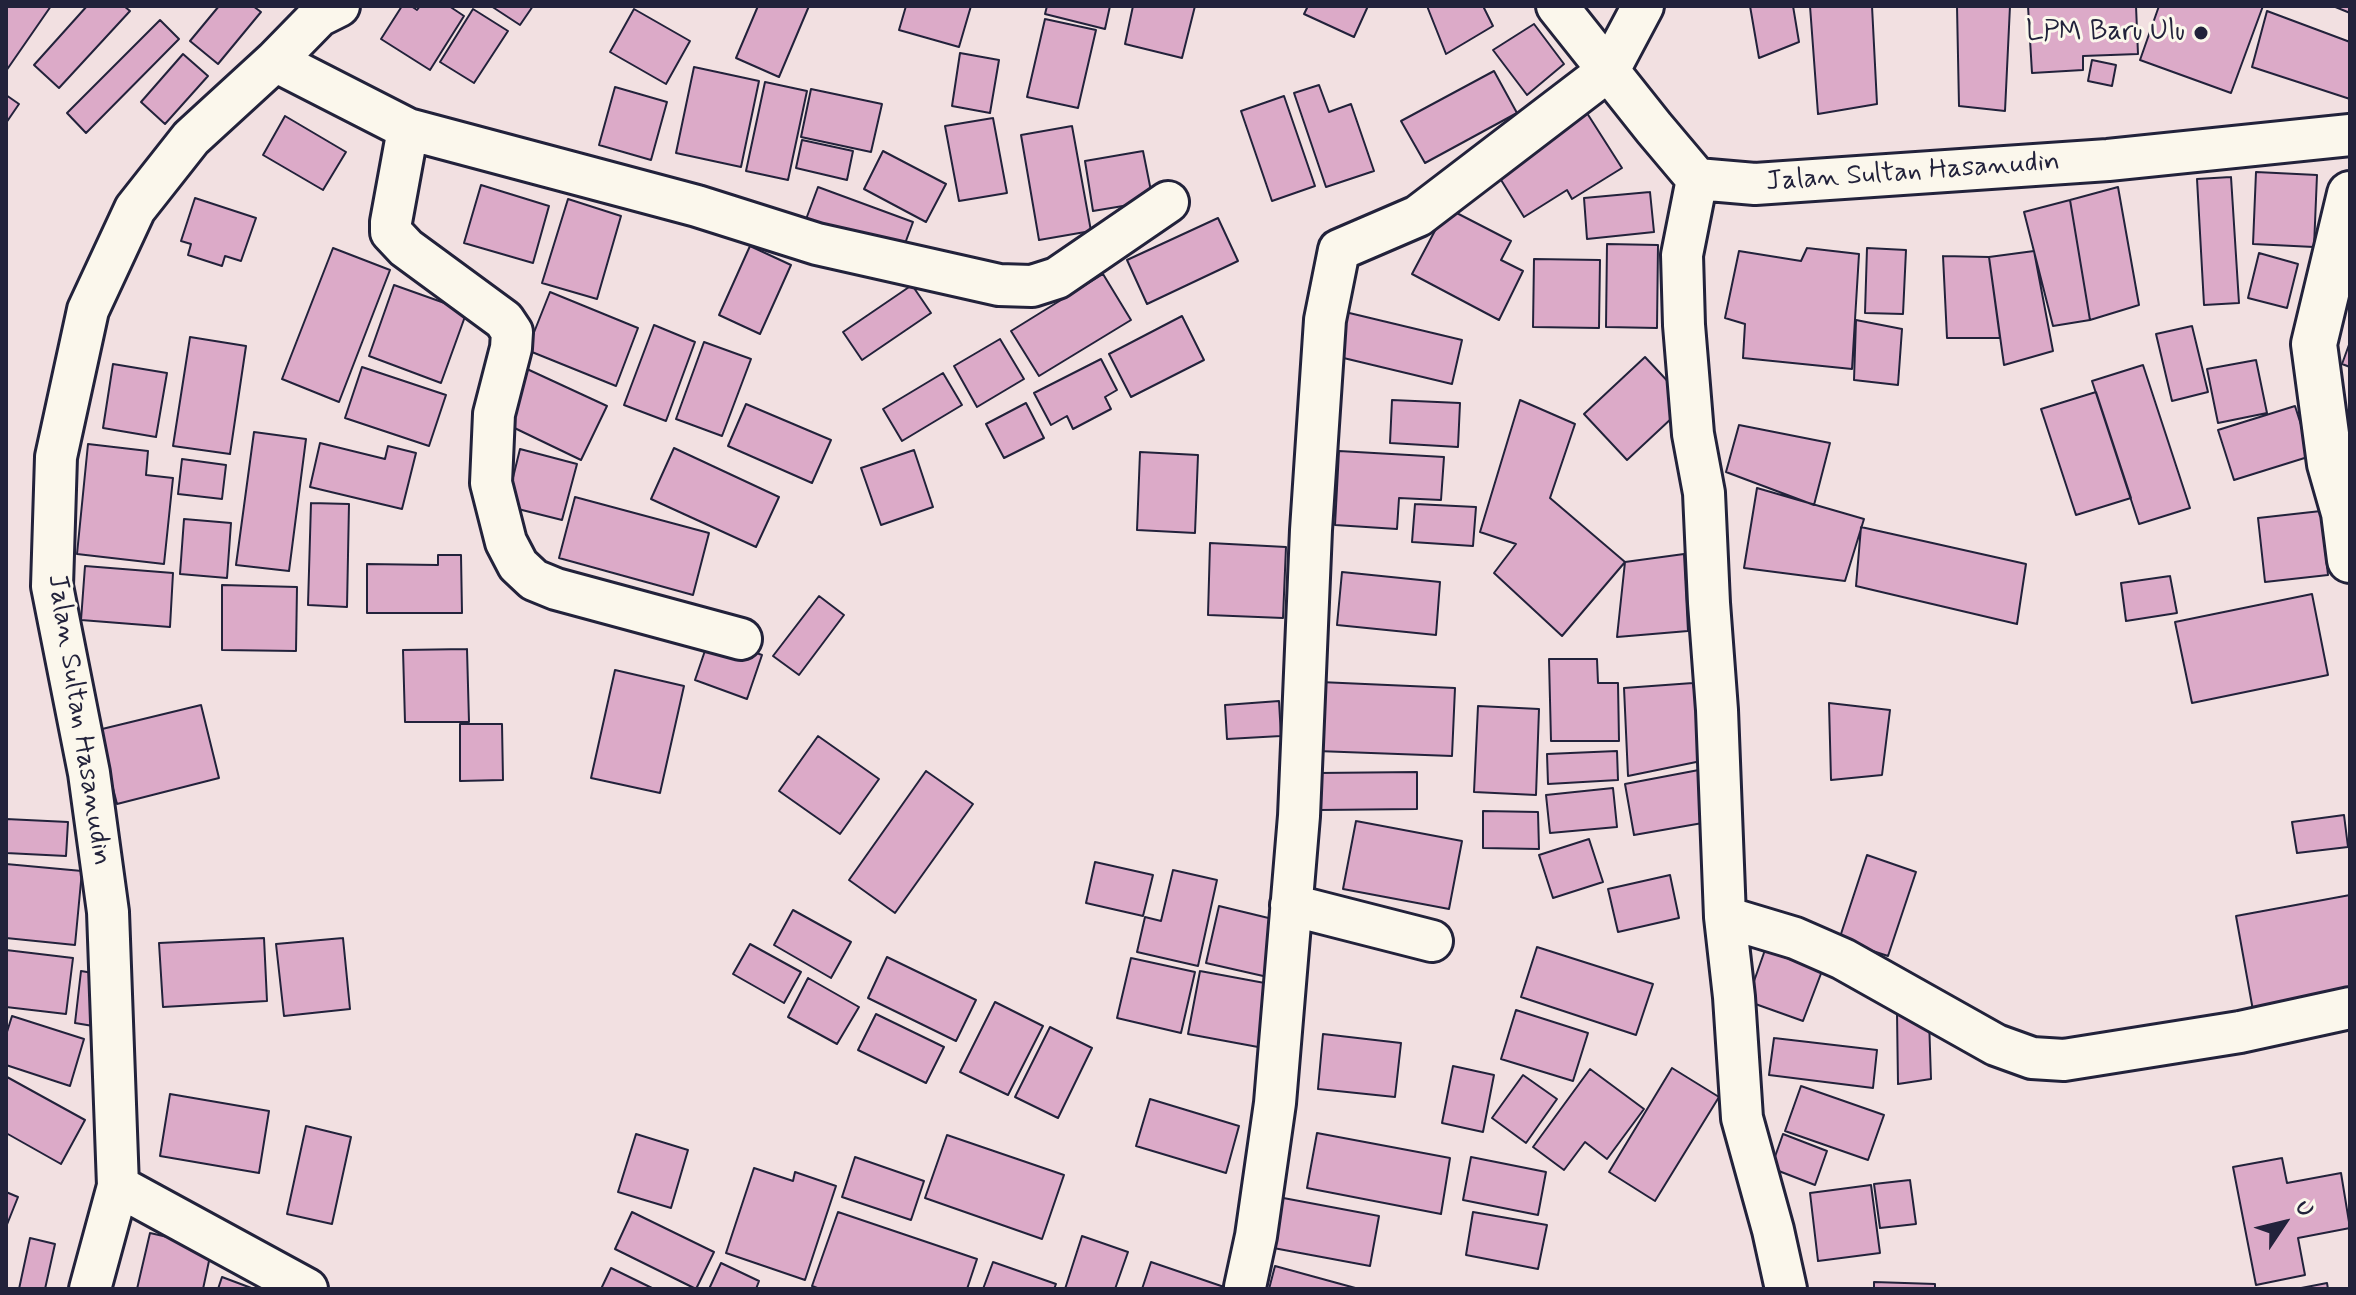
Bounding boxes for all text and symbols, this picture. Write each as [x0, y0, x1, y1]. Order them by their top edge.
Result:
place label: LPM Baru Ulu [2026, 16, 2185, 50]
marker: LPM Baru Ulu [2192, 24, 2210, 42]
street label: Jalan Sultan Hasanudin [1765, 146, 2061, 200]
street label: Jalan Sultan Hasanudin [38, 572, 118, 868]
north arrow [2244, 1183, 2324, 1263]
text: U [2288, 1195, 2319, 1223]

